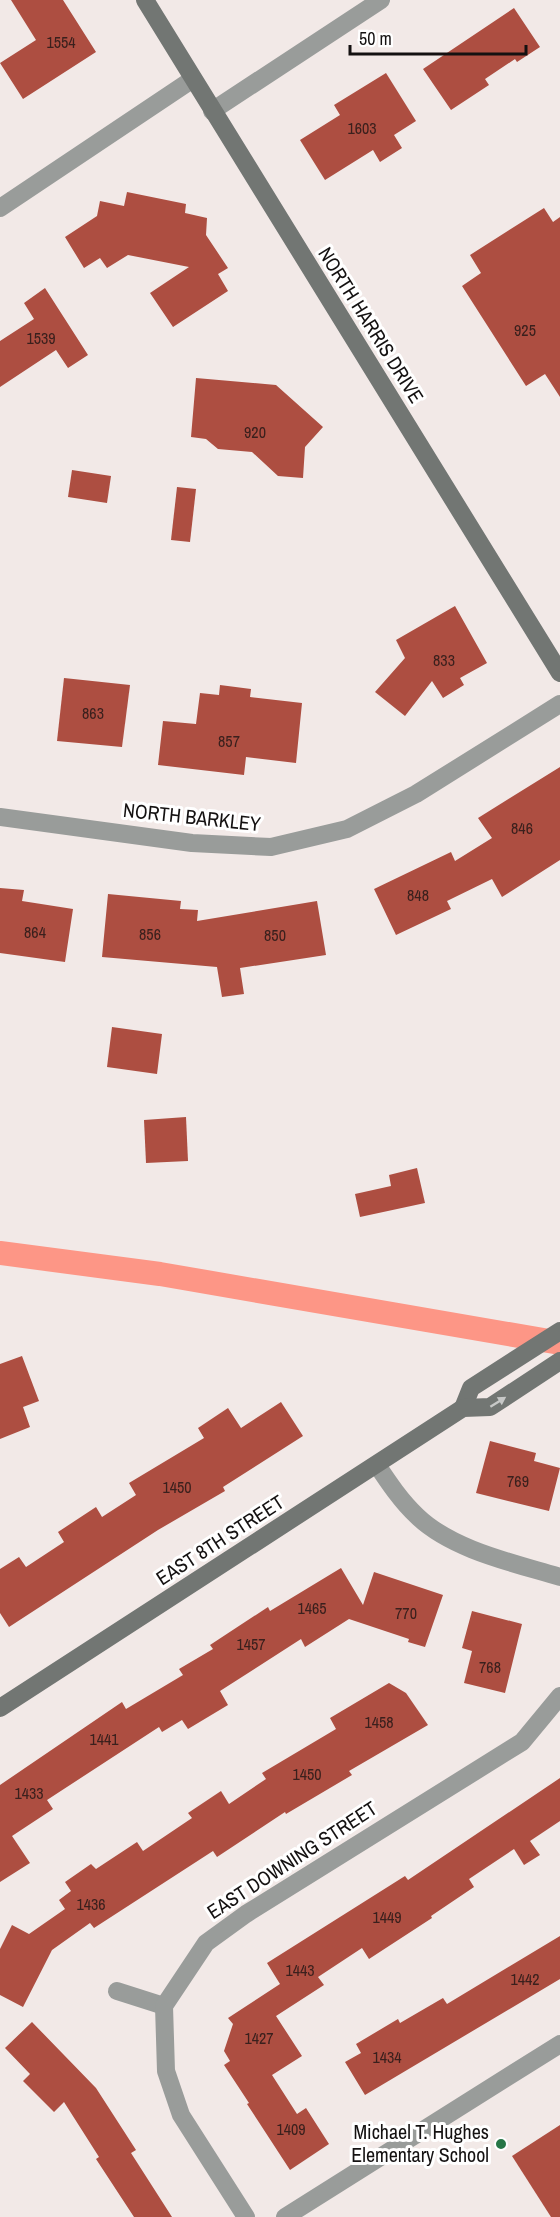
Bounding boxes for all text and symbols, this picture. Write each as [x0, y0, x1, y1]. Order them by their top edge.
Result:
scale bar [350, 18, 526, 56]
text: 50 m [359, 26, 392, 51]
house number: 1554 [46, 31, 76, 53]
house number: 1603 [347, 117, 377, 139]
street label: NORTH HARRIS DRIVE [312, 242, 430, 408]
house number: 925 [514, 319, 536, 341]
house number: 1539 [26, 327, 56, 349]
house number: 920 [244, 421, 266, 443]
house number: 833 [433, 649, 455, 671]
house number: 863 [82, 702, 104, 724]
house number: 857 [218, 730, 240, 752]
street label: NORTH BARKLEY [122, 796, 262, 837]
house number: 846 [511, 817, 533, 839]
house number: 848 [407, 884, 429, 906]
house number: 864 [24, 921, 46, 943]
house number: 856 [139, 923, 161, 945]
house number: 850 [264, 924, 286, 946]
one-way arrow [490, 1396, 506, 1407]
house number: 769 [507, 1470, 529, 1492]
house number: 1450 [162, 1476, 192, 1498]
street label: EAST 8TH STREET [151, 1488, 289, 1591]
house number: 1465 [297, 1597, 327, 1619]
house number: 770 [395, 1602, 417, 1624]
house number: 1457 [236, 1633, 266, 1655]
house number: 768 [479, 1656, 501, 1678]
house number: 1458 [364, 1711, 394, 1733]
house number: 1441 [89, 1728, 119, 1750]
house number: 1450 [292, 1763, 322, 1785]
house number: 1433 [14, 1782, 44, 1804]
street label: EAST DOWNING STREET [202, 1794, 382, 1925]
house number: 1436 [76, 1893, 106, 1915]
house number: 1449 [372, 1906, 402, 1928]
house number: 1443 [285, 1959, 315, 1981]
house number: 1442 [510, 1968, 540, 1990]
house number: 1427 [244, 2027, 274, 2049]
house number: 1434 [372, 2046, 402, 2068]
house number: 1409 [276, 2118, 306, 2140]
place label: Michael T. Hughes Elementary School [351, 2118, 489, 2168]
marker: Michael T. Hughes Elementary School [494, 2137, 508, 2151]

